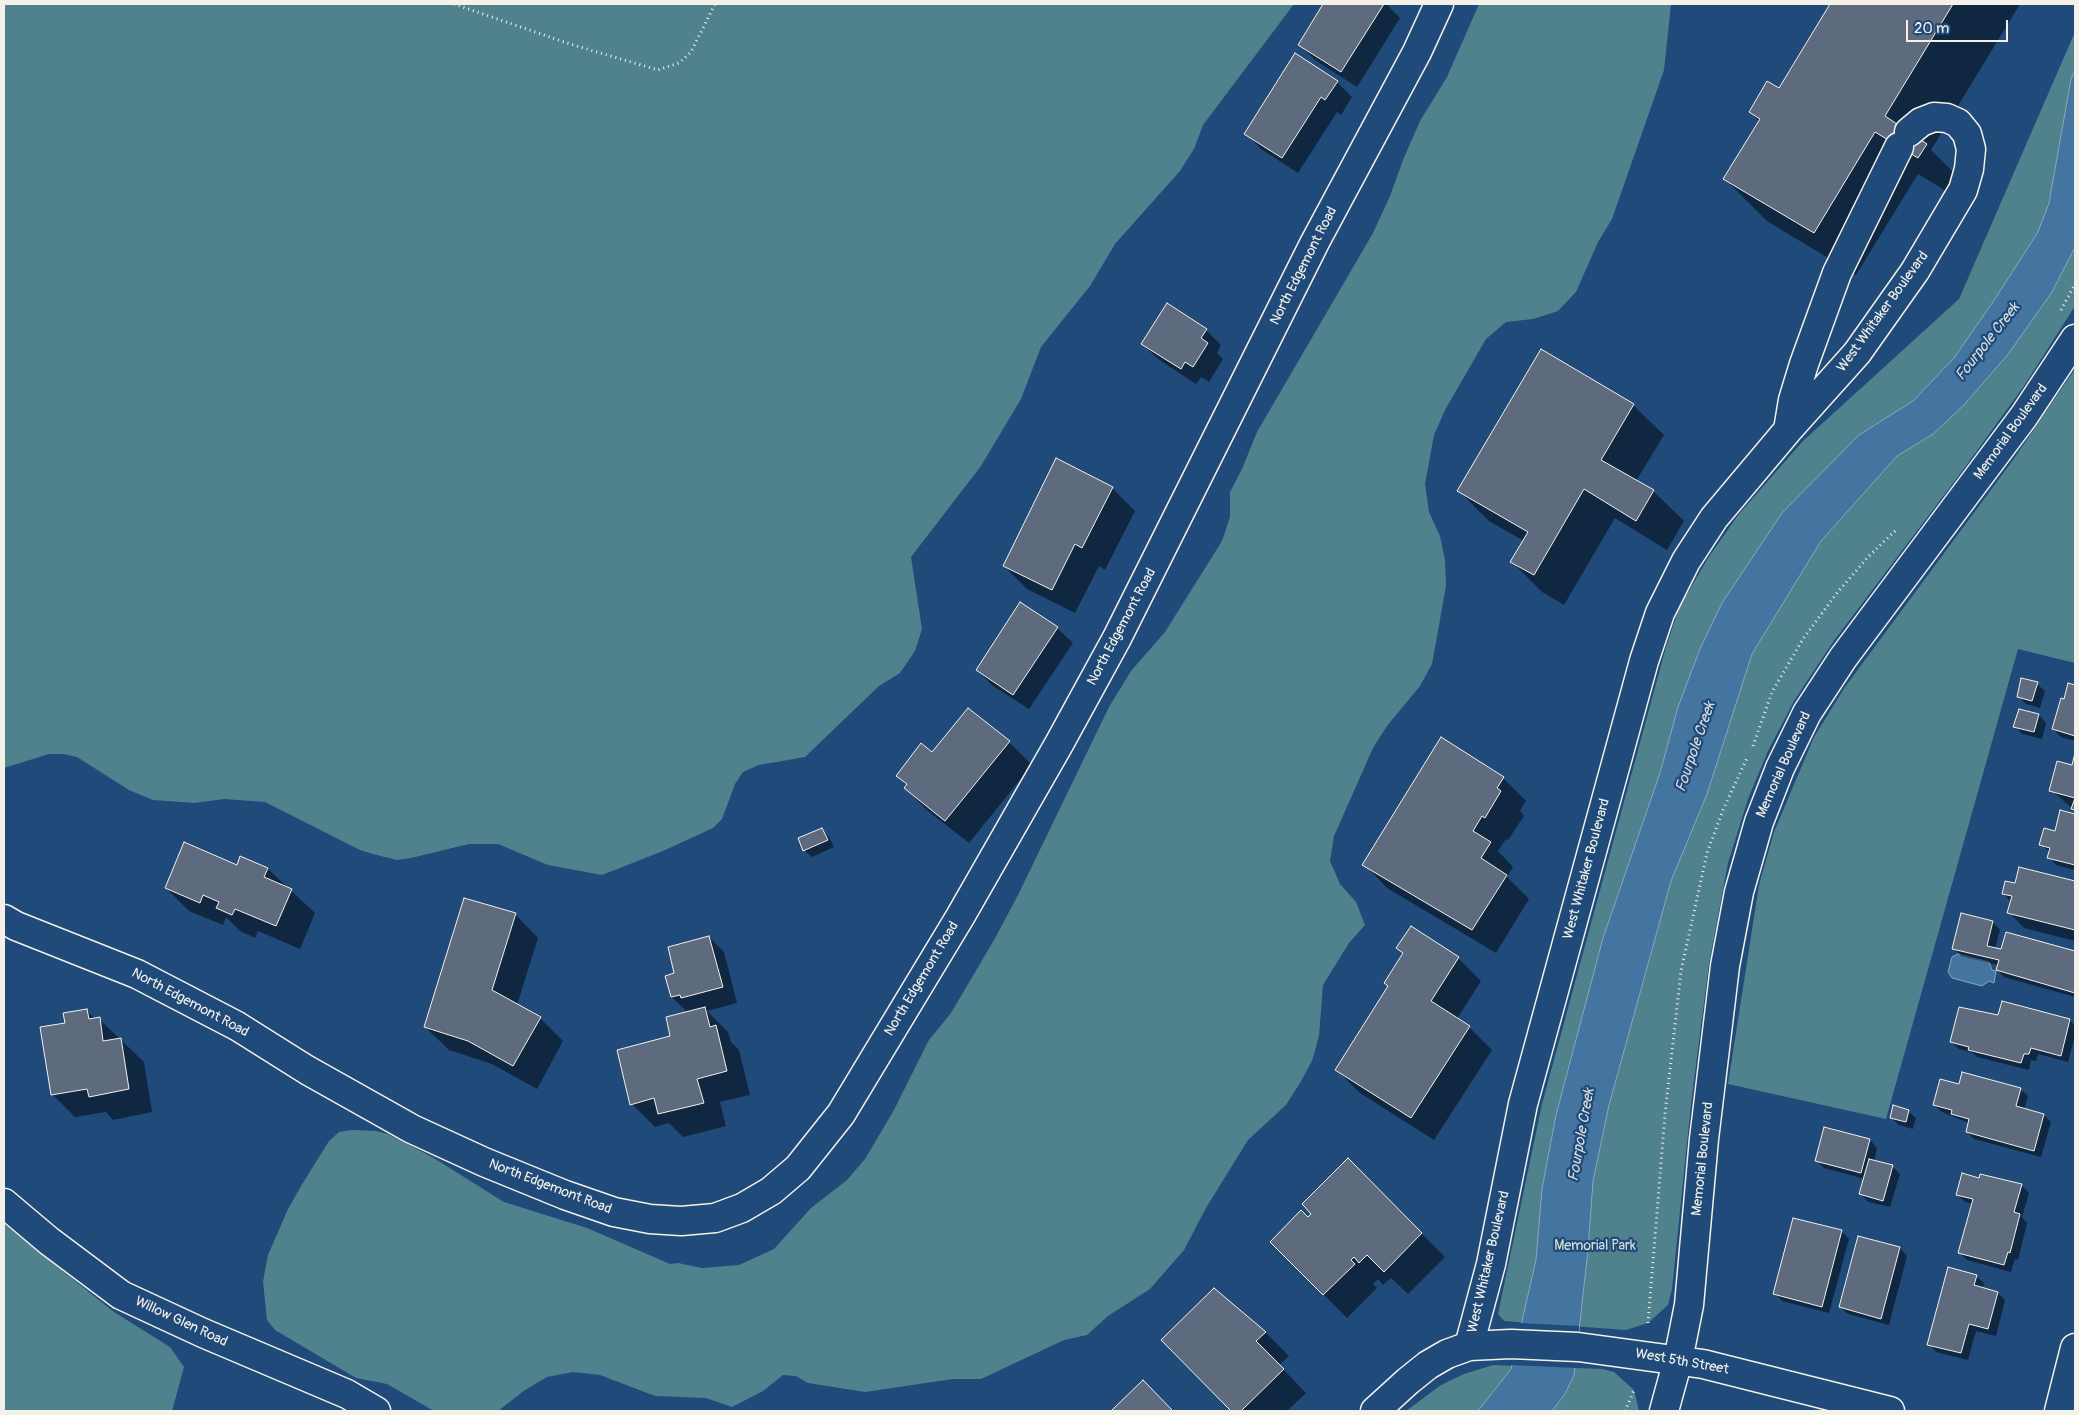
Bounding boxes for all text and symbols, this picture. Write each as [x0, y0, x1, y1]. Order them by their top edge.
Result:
scale bar [1909, 10, 2012, 42]
text: 20 m [1914, 19, 1949, 38]
street label: North Edgemont Road [1267, 204, 1341, 328]
street label: West Whitaker Boulevard [1834, 248, 1932, 376]
water label: Fourpole Creek [1952, 299, 2024, 385]
street label: Memorial Boulevard [1971, 381, 2051, 483]
street label: North Edgemont Road [1084, 566, 1160, 688]
water label: Fourpole Creek [1672, 700, 1720, 794]
street label: Memorial Boulevard [1753, 709, 1815, 821]
street label: West Whitaker Boulevard [1560, 797, 1614, 941]
street label: North Edgemont Road [881, 919, 963, 1039]
street label: North Edgemont Road [129, 965, 251, 1041]
water label: Fourpole Creek [1565, 1087, 1599, 1183]
street label: Memorial Boulevard [1689, 1101, 1717, 1217]
street label: North Edgemont Road [486, 1156, 614, 1218]
street label: West Whitaker Boulevard [1465, 1189, 1513, 1335]
park label: Memorial Park [1554, 1238, 1636, 1254]
street label: Willow Glen Road [132, 1293, 230, 1351]
street label: West 5th Street [1634, 1346, 1730, 1378]

